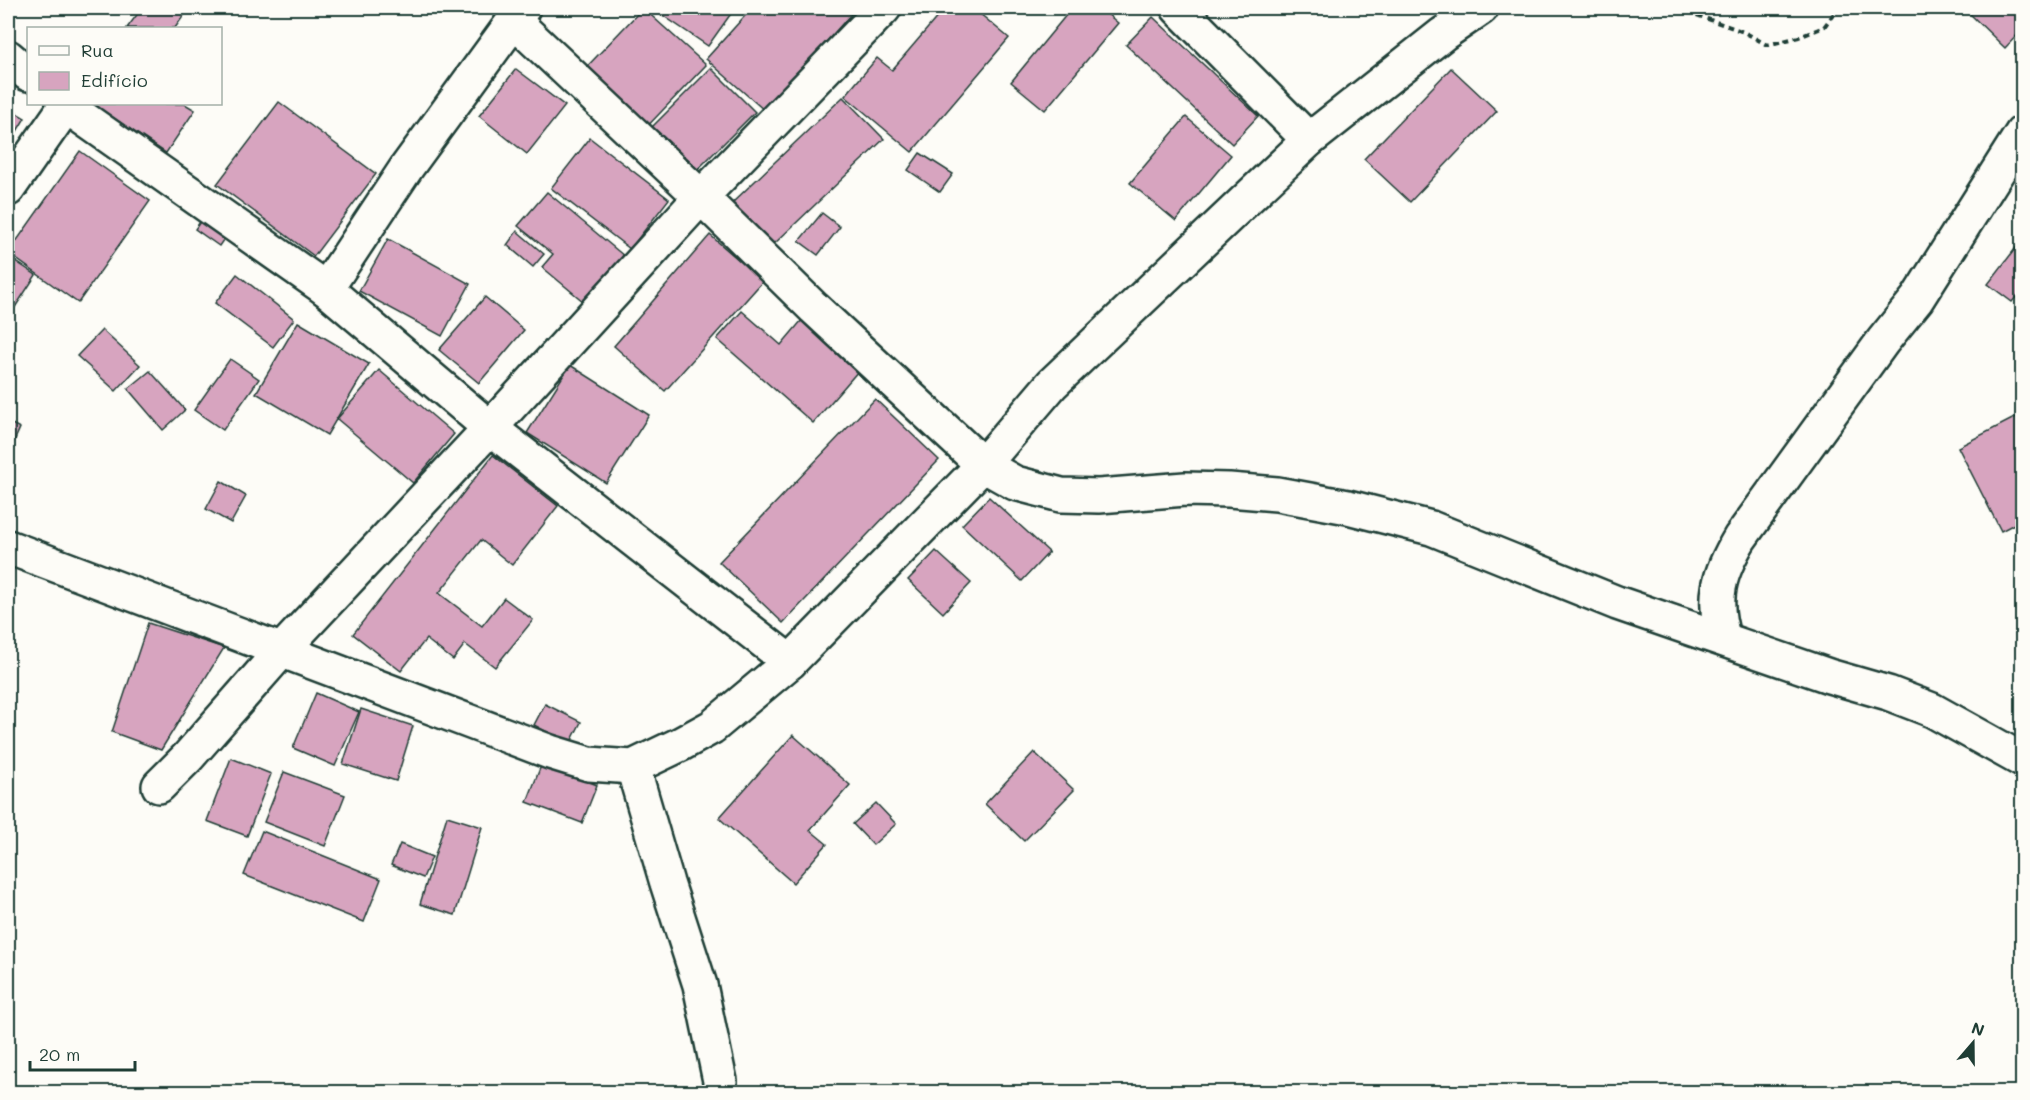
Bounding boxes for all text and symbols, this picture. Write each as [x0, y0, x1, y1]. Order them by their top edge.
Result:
legend [27, 27, 222, 105]
text: Rua [81, 38, 114, 62]
text: Edifício [81, 68, 148, 92]
north arrow [1943, 1013, 2003, 1073]
text: N [1969, 1016, 1988, 1040]
scale bar [30, 1034, 135, 1072]
text: 20 m [39, 1042, 80, 1066]

